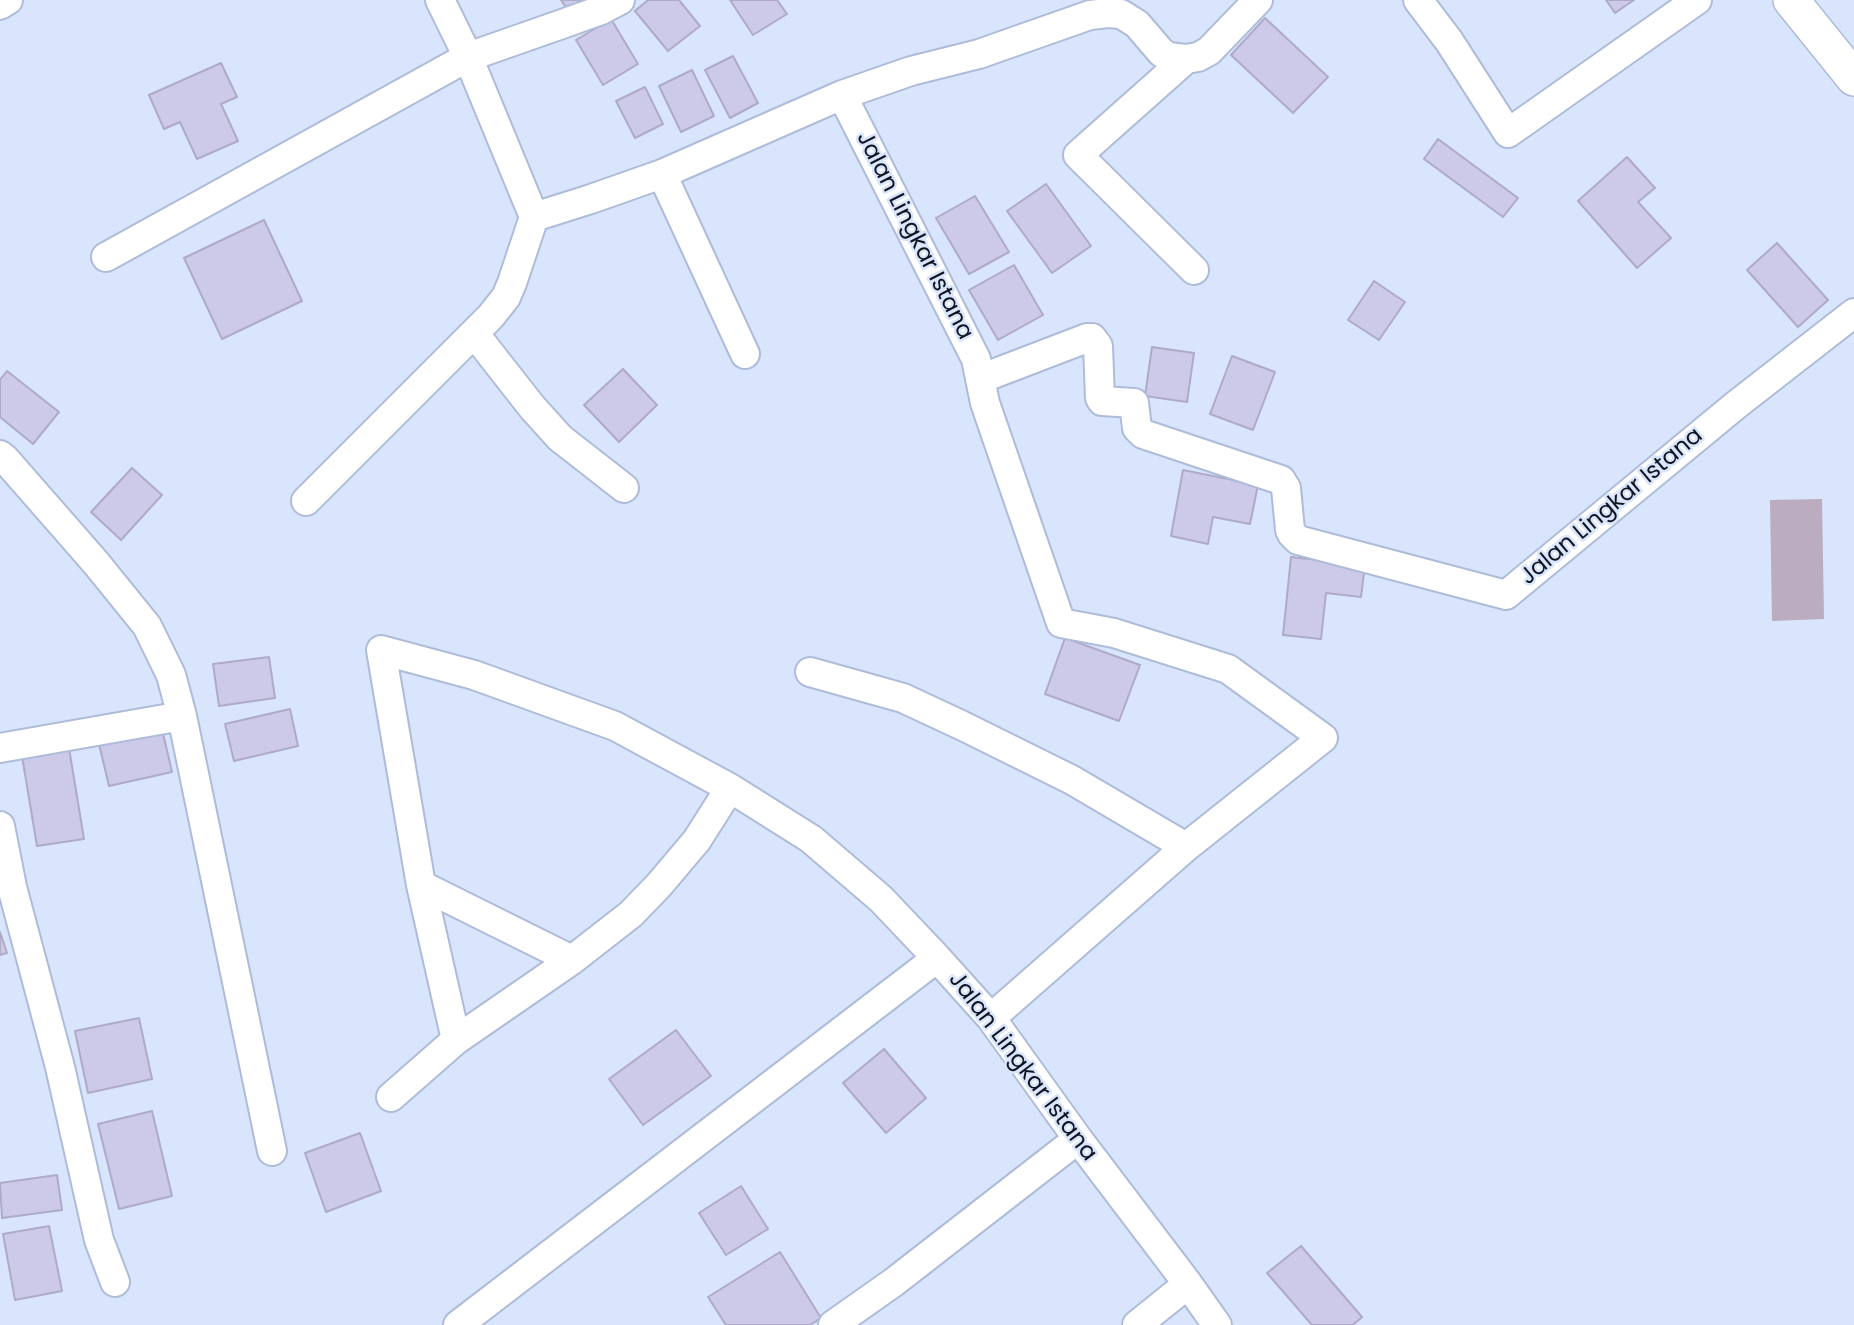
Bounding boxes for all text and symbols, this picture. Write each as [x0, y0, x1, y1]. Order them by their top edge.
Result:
street label: Jalan Lingkar Istana [850, 127, 978, 345]
street label: Jalan Lingkar Istana [1515, 423, 1709, 591]
street label: Jalan Lingkar Istana [942, 967, 1102, 1167]

